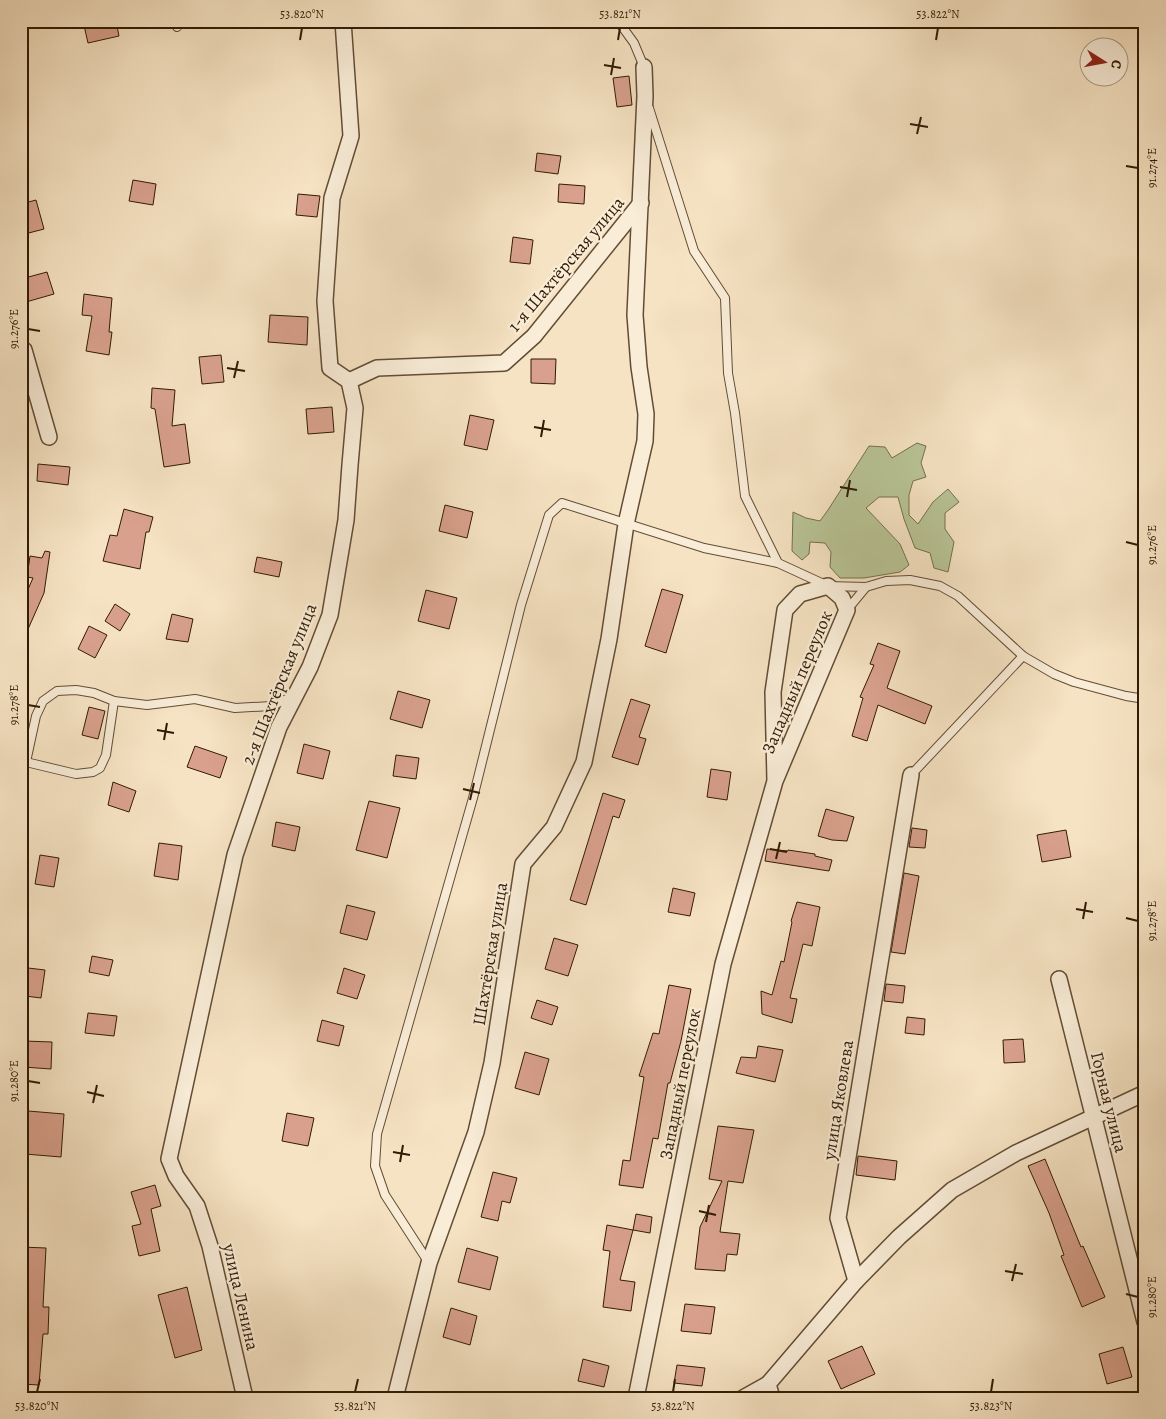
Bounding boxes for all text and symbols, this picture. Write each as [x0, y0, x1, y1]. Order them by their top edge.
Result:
text: 53.820°N [280, 6, 324, 22]
text: 53.821°N [599, 6, 641, 22]
text: 53.822°N [916, 6, 960, 22]
north arrow [1078, 38, 1128, 88]
text: С [1106, 58, 1126, 71]
text: 91.274°E [1144, 148, 1160, 188]
street label: 1-я Шахтёрская улица [502, 191, 630, 337]
text: 91.276°E [6, 309, 22, 349]
text: 91.276°E [1144, 525, 1160, 565]
street label: 2-я Шахтёрская улица [236, 599, 323, 768]
street label: Западный переулок [756, 607, 838, 757]
text: 91.278°E [6, 685, 22, 725]
street label: Шахтёрская улица [467, 880, 513, 1027]
text: 91.278°E [1144, 901, 1160, 941]
street label: Западный переулок [654, 1006, 706, 1162]
street label: улица Яковлева [817, 1038, 859, 1163]
street label: Горная улица [1085, 1049, 1133, 1156]
text: 91.280°E [6, 1060, 22, 1102]
street label: улица Ленина [217, 1240, 265, 1353]
text: 91.280°E [1144, 1276, 1160, 1318]
text: 53.820°N [15, 1398, 59, 1414]
text: 53.821°N [334, 1398, 376, 1414]
text: 53.822°N [651, 1398, 695, 1414]
text: 53.823°N [970, 1398, 1013, 1414]

